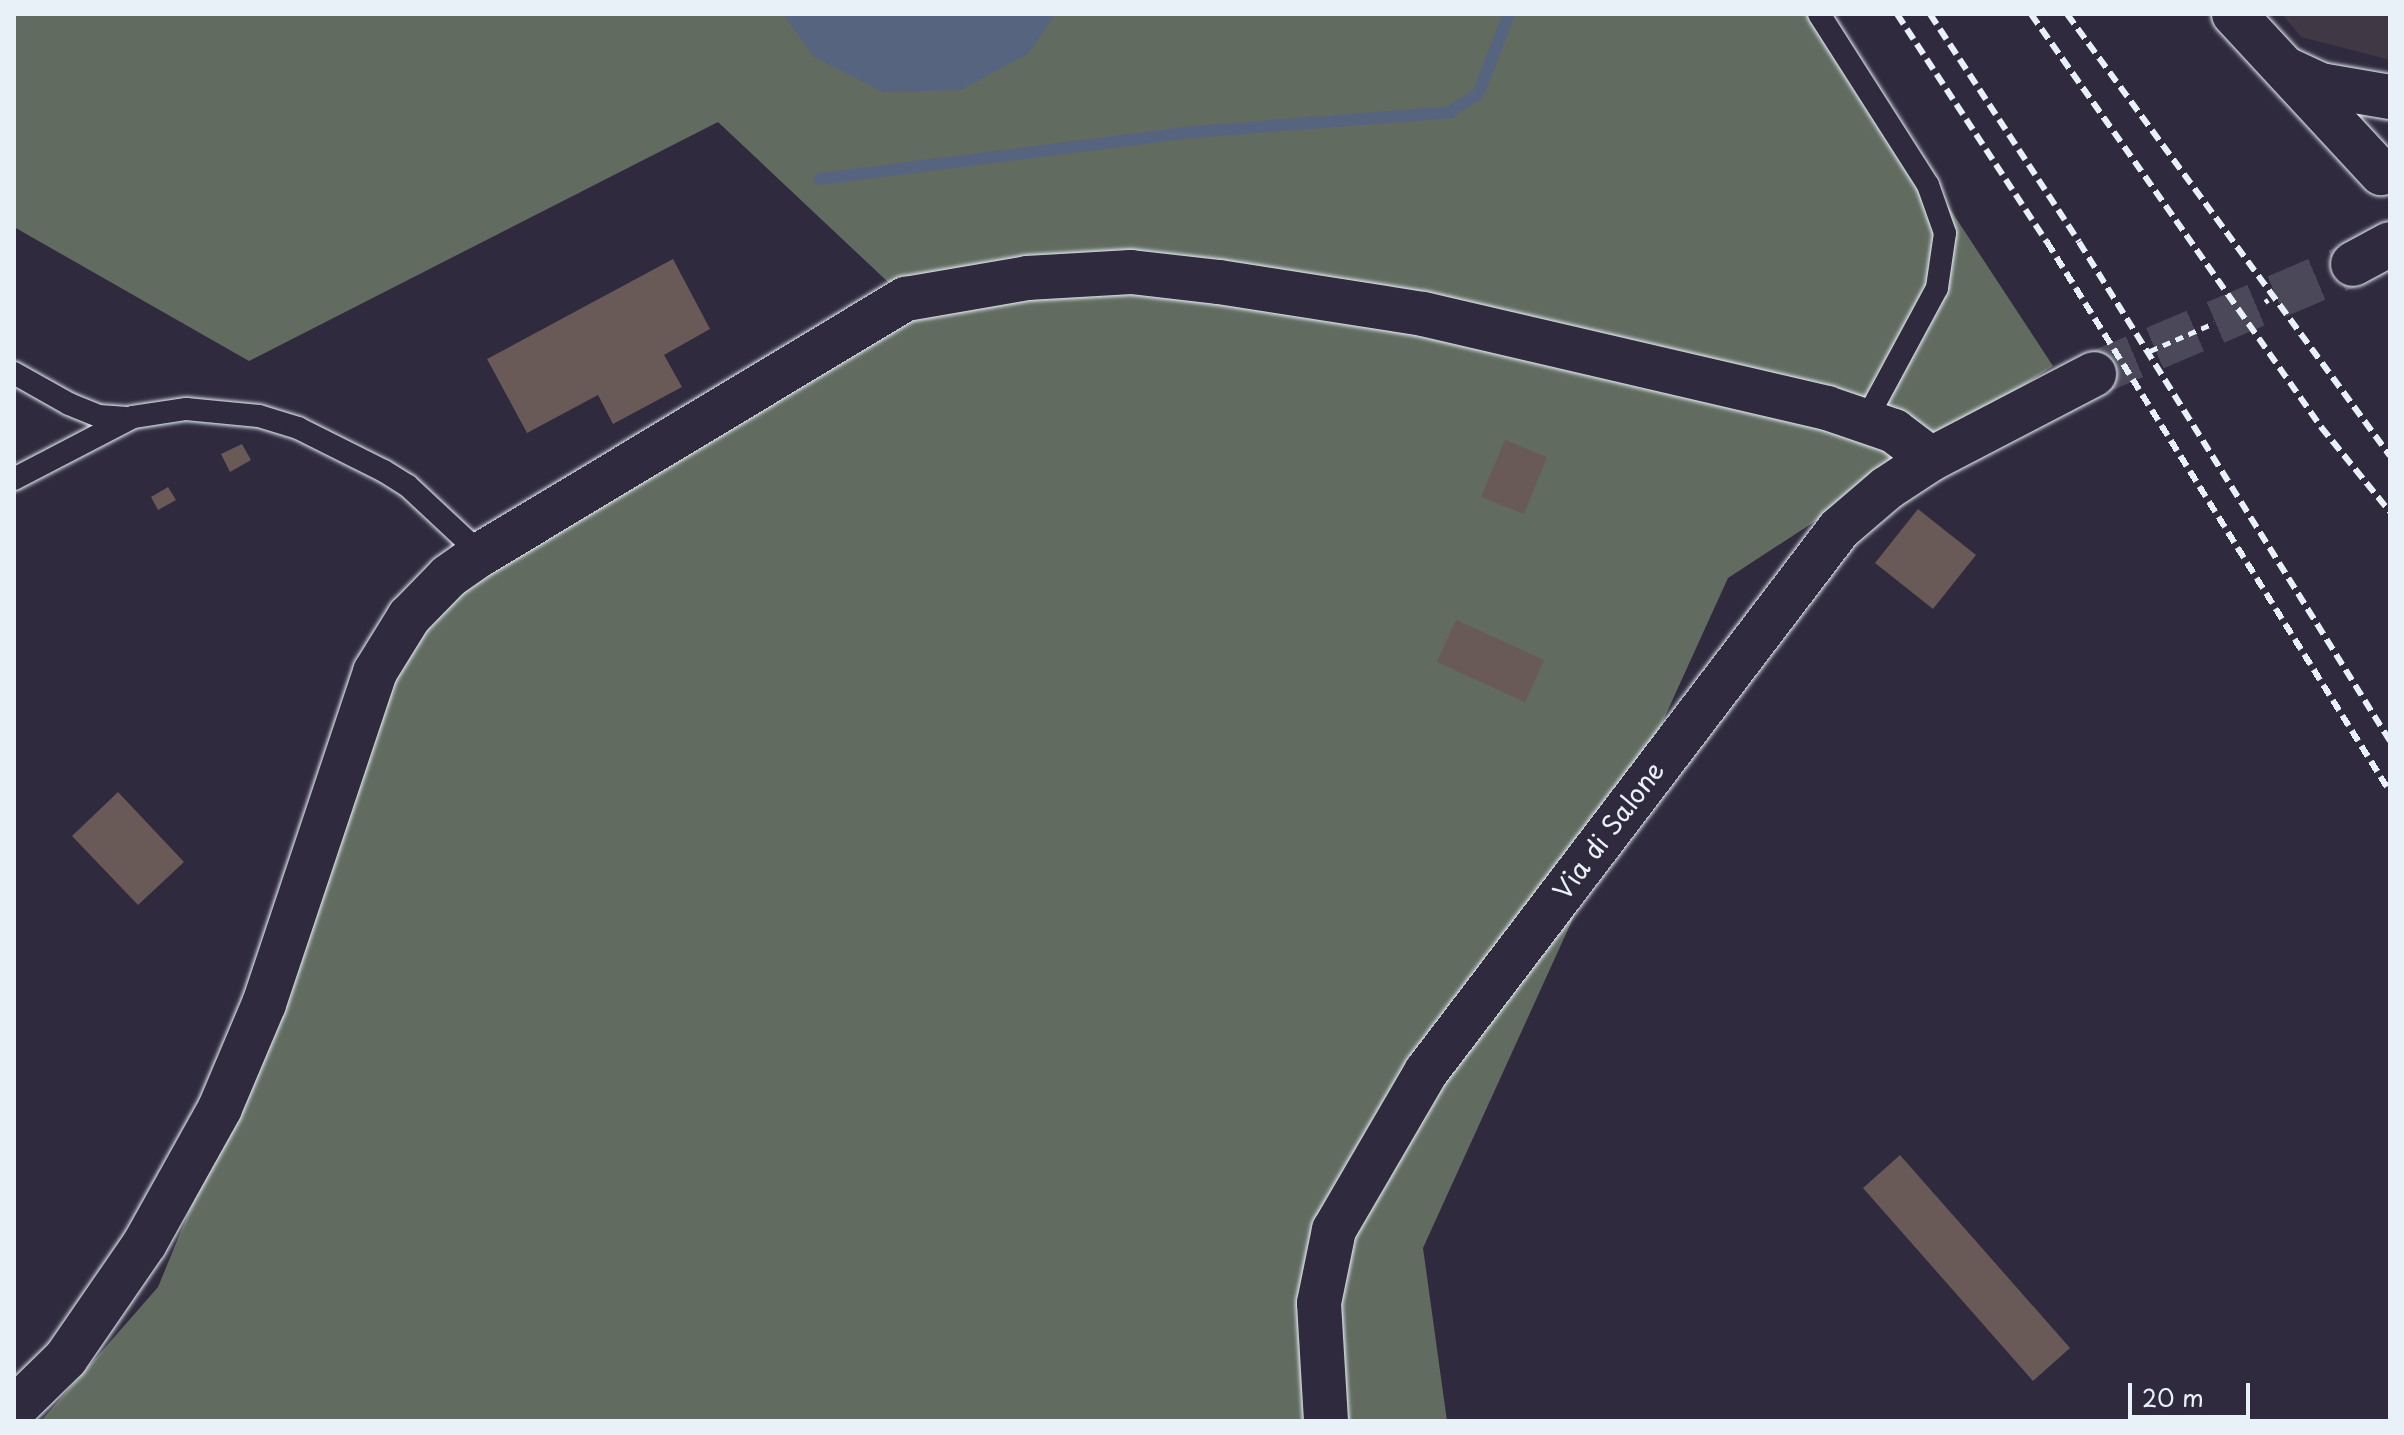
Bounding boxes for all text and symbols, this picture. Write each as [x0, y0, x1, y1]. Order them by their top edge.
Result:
street label: Via di Salone [1546, 755, 1670, 905]
scale bar [2132, 1367, 2254, 1417]
text: 20 m [2142, 1379, 2204, 1415]

